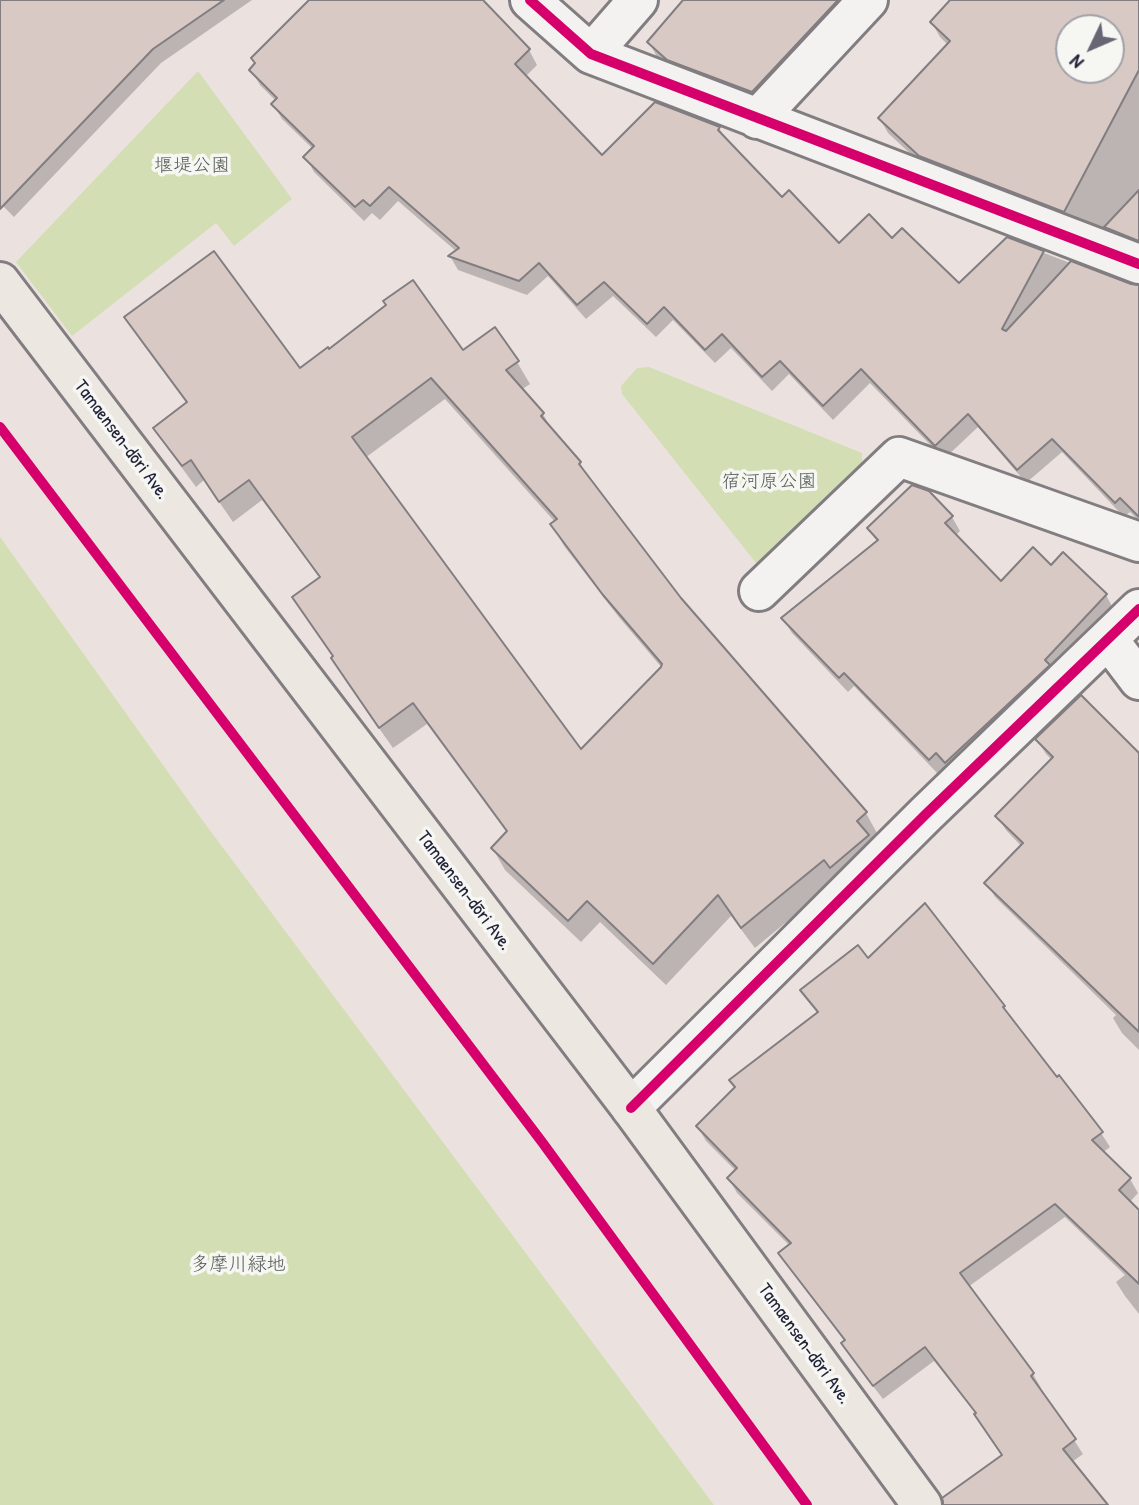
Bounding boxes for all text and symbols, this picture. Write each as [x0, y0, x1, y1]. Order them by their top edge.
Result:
north arrow [1055, 14, 1125, 84]
text: N [1063, 50, 1089, 75]
park label: 堰堤公園 [154, 155, 230, 177]
street label: Tamaensen-dōri Ave. [69, 376, 173, 504]
park label: 宿河原公園 [722, 471, 816, 493]
street label: Tamaensen-dōri Ave. [412, 827, 516, 955]
park label: 多摩川緑地 [191, 1254, 285, 1276]
street label: Tamaensen-dōri Ave. [753, 1279, 855, 1409]

